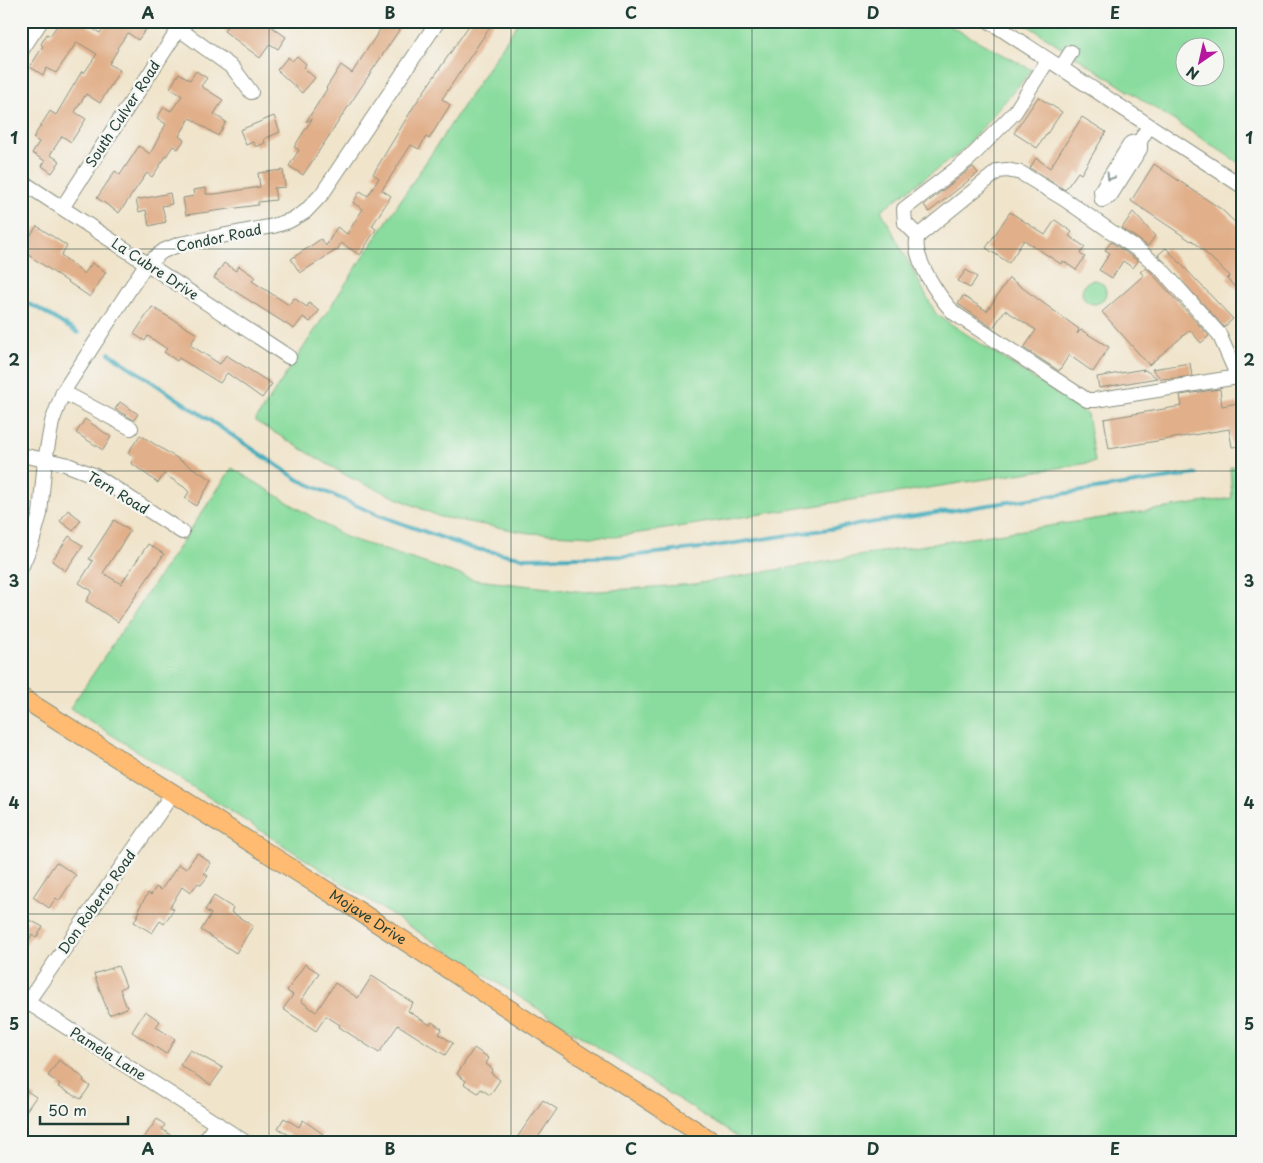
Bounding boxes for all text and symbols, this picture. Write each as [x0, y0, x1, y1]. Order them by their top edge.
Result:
text: A [142, 0, 155, 24]
text: B [385, 0, 396, 24]
text: C [625, 0, 637, 24]
text: D [867, 0, 879, 24]
text: E [1110, 0, 1120, 24]
north arrow [1176, 38, 1226, 88]
street label: South Culver Road [80, 56, 165, 171]
text: N [1182, 61, 1203, 85]
text: 1 [10, 125, 18, 149]
text: 1 [1245, 125, 1253, 149]
one-way arrow [1106, 172, 1116, 181]
street label: Condor Road [174, 218, 264, 257]
street label: La Cubre Drive [108, 233, 203, 305]
text: 2 [8, 347, 20, 371]
text: 2 [1243, 347, 1255, 371]
street label: Tern Road [83, 466, 153, 519]
text: 3 [9, 568, 19, 592]
text: 3 [1244, 568, 1254, 592]
text: 4 [9, 790, 20, 814]
text: 4 [1244, 790, 1255, 814]
street label: Don Roberto Road [53, 845, 140, 958]
street label: Mojave Drive [326, 884, 411, 950]
text: 5 [9, 1011, 19, 1035]
text: 5 [1244, 1011, 1254, 1035]
street label: Pamela Lane [66, 1022, 151, 1086]
scale bar [40, 1093, 128, 1125]
text: 50 m [48, 1098, 87, 1121]
text: A [142, 1136, 155, 1160]
text: B [385, 1136, 396, 1160]
text: C [625, 1136, 637, 1160]
text: D [867, 1136, 879, 1160]
text: E [1110, 1136, 1120, 1160]

